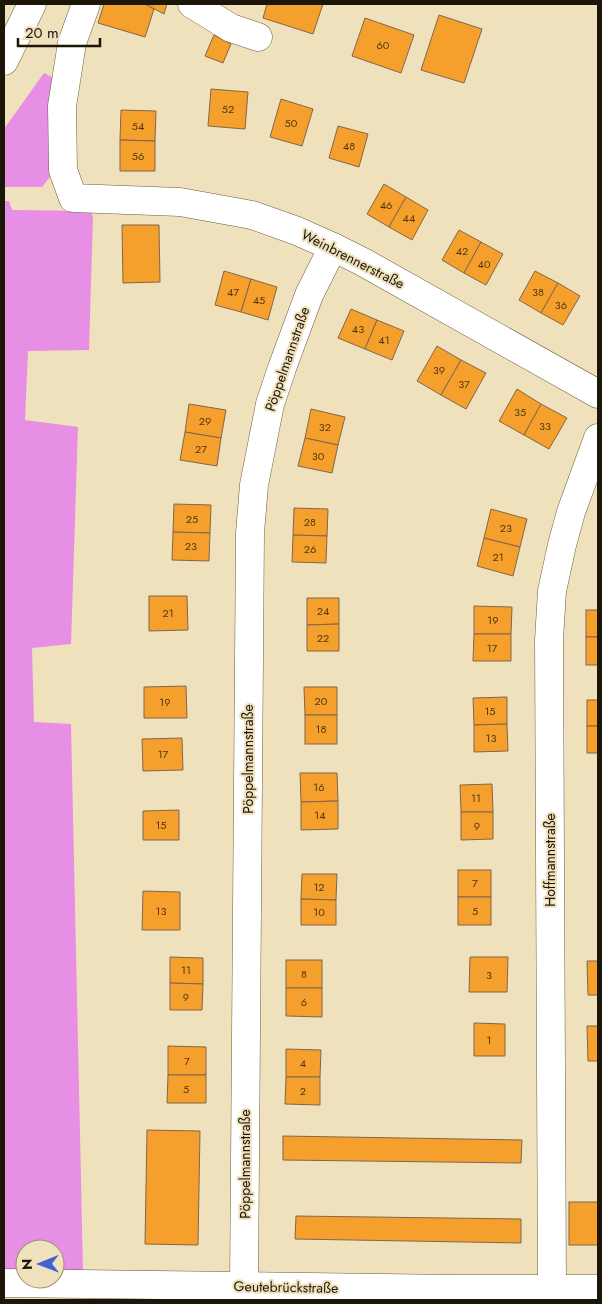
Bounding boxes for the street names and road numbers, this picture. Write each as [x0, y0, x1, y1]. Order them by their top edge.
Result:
street label: Weinbrennerstraße [298, 224, 408, 294]
street label: Pöppelmannstraße [260, 304, 314, 414]
street label: Pöppelmannstraße [238, 704, 258, 814]
street label: Hoffmannstraße [540, 813, 560, 907]
street label: Pöppelmannstraße [235, 1109, 255, 1219]
street label: Geutebrückstraße [234, 1276, 338, 1298]

